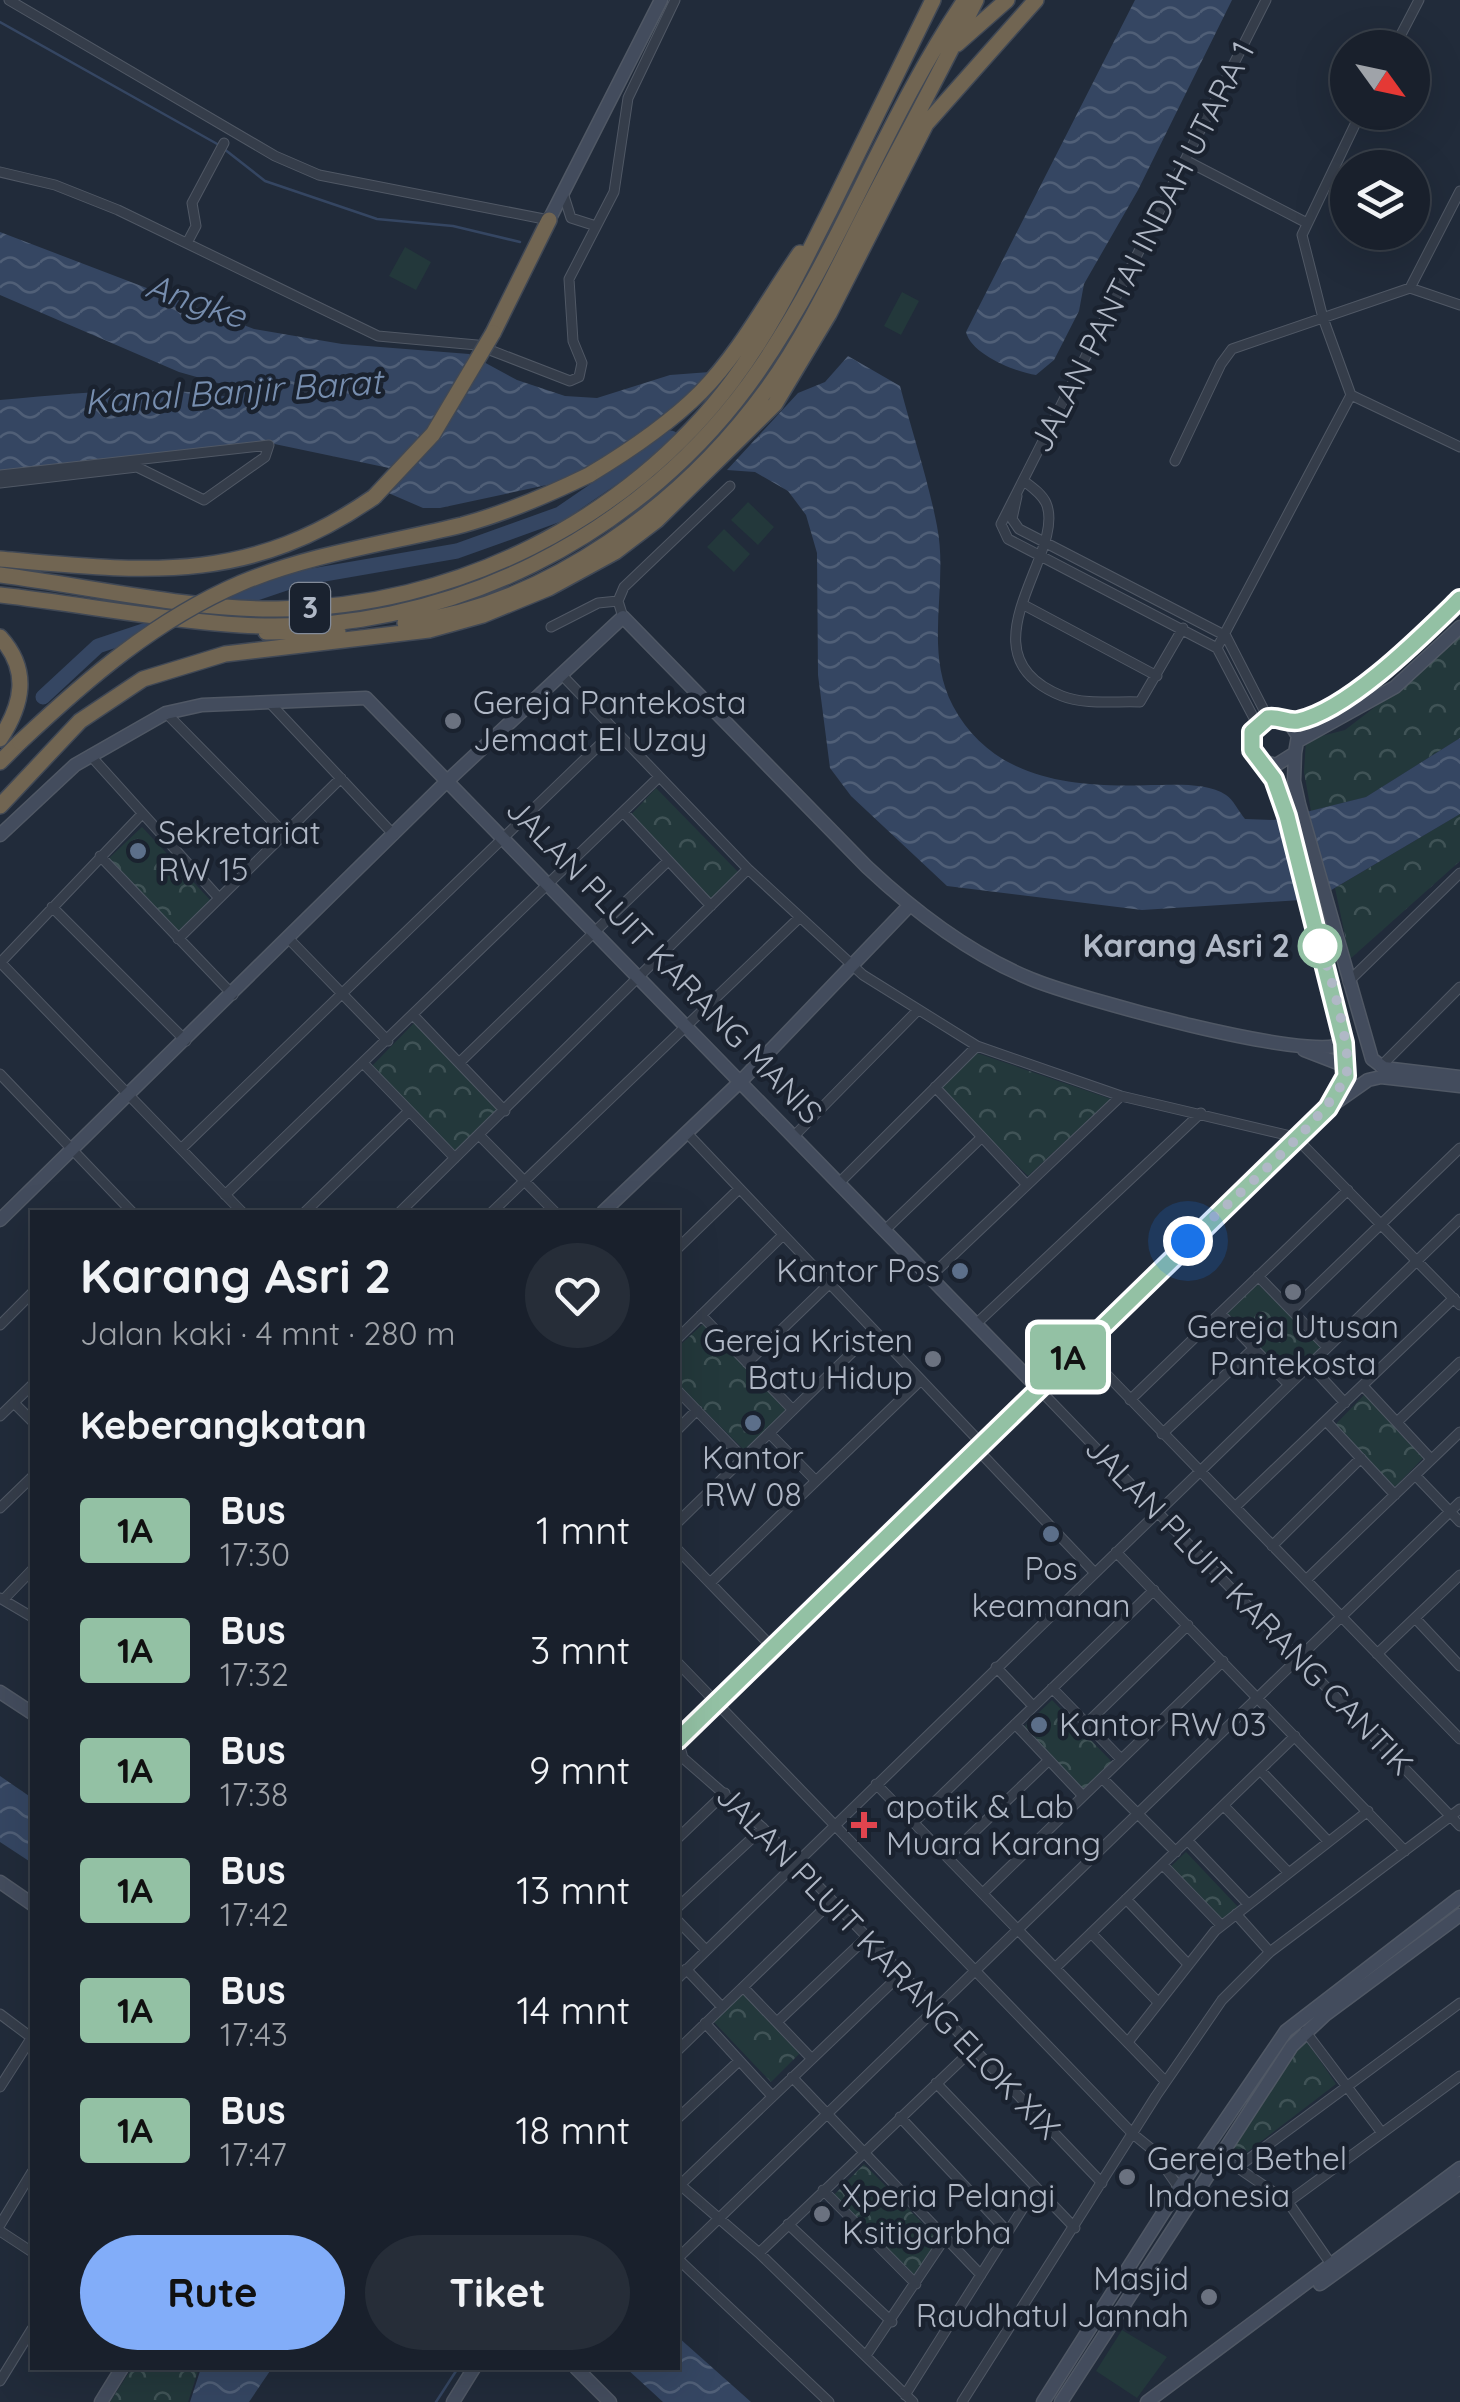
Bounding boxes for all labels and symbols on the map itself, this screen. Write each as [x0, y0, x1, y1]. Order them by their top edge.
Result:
north arrow [1330, 30, 1430, 130]
street label: JALAN PANTAI INDAH UTARA 1 [1020, 34, 1262, 459]
water label: Angke [141, 263, 253, 338]
water label: Kanal Banjir Barat [83, 358, 387, 423]
road number: 3 [290, 583, 330, 633]
place label: Gereja Pantekosta Jemaat El Uzay [473, 682, 746, 759]
marker: Gereja Pantekosta Jemaat El Uzay [442, 710, 464, 732]
street label: JALAN PLUIT KARANG MANIS [498, 789, 831, 1132]
place label: Sekretariat RW 15 [158, 812, 321, 889]
marker: Sekretariat RW 15 [127, 840, 149, 862]
place label: Karang Asri 2 [1082, 925, 1290, 965]
marker: Karang Asri 2 [1299, 925, 1341, 967]
your location [1163, 1216, 1213, 1266]
place label: Kantor Pos [776, 1250, 940, 1290]
marker: Kantor Pos [949, 1260, 971, 1282]
marker: Gereja Utusan Pantekosta [1282, 1281, 1304, 1303]
place label: Gereja Utusan Pantekosta [1187, 1306, 1399, 1383]
place label: Gereja Kristen Batu Hidup [703, 1320, 913, 1397]
line badge: 1A [1023, 1324, 1113, 1390]
marker: Gereja Kristen Batu Hidup [922, 1348, 944, 1370]
marker: Kantor RW 08 [742, 1412, 764, 1434]
street label: JALAN PLUIT KARANG CANTIK [1077, 1428, 1422, 1783]
place label: Kantor RW 08 [702, 1437, 804, 1514]
marker: Pos keamanan [1040, 1523, 1062, 1545]
place label: Pos keamanan [972, 1548, 1130, 1625]
place label: Kantor RW 03 [1059, 1704, 1266, 1744]
marker: Kantor RW 03 [1028, 1714, 1050, 1736]
street label: JALAN PLUIT KARANG ELOK XIX [708, 1776, 1069, 2147]
place label: apotik & Lab Muara Karang [886, 1786, 1101, 1863]
marker: apotik & Lab Muara Karang [851, 1812, 877, 1838]
place label: Gereja Bethel Indonesia [1147, 2138, 1347, 2215]
marker: Gereja Bethel Indonesia [1116, 2166, 1138, 2188]
place label: Xperia Pelangi Ksitigarbha [842, 2175, 1055, 2252]
marker: Xperia Pelangi Ksitigarbha [811, 2203, 833, 2225]
place label: Masjid Raudhatul Jannah [916, 2258, 1189, 2335]
marker: Masjid Raudhatul Jannah [1198, 2286, 1220, 2308]

